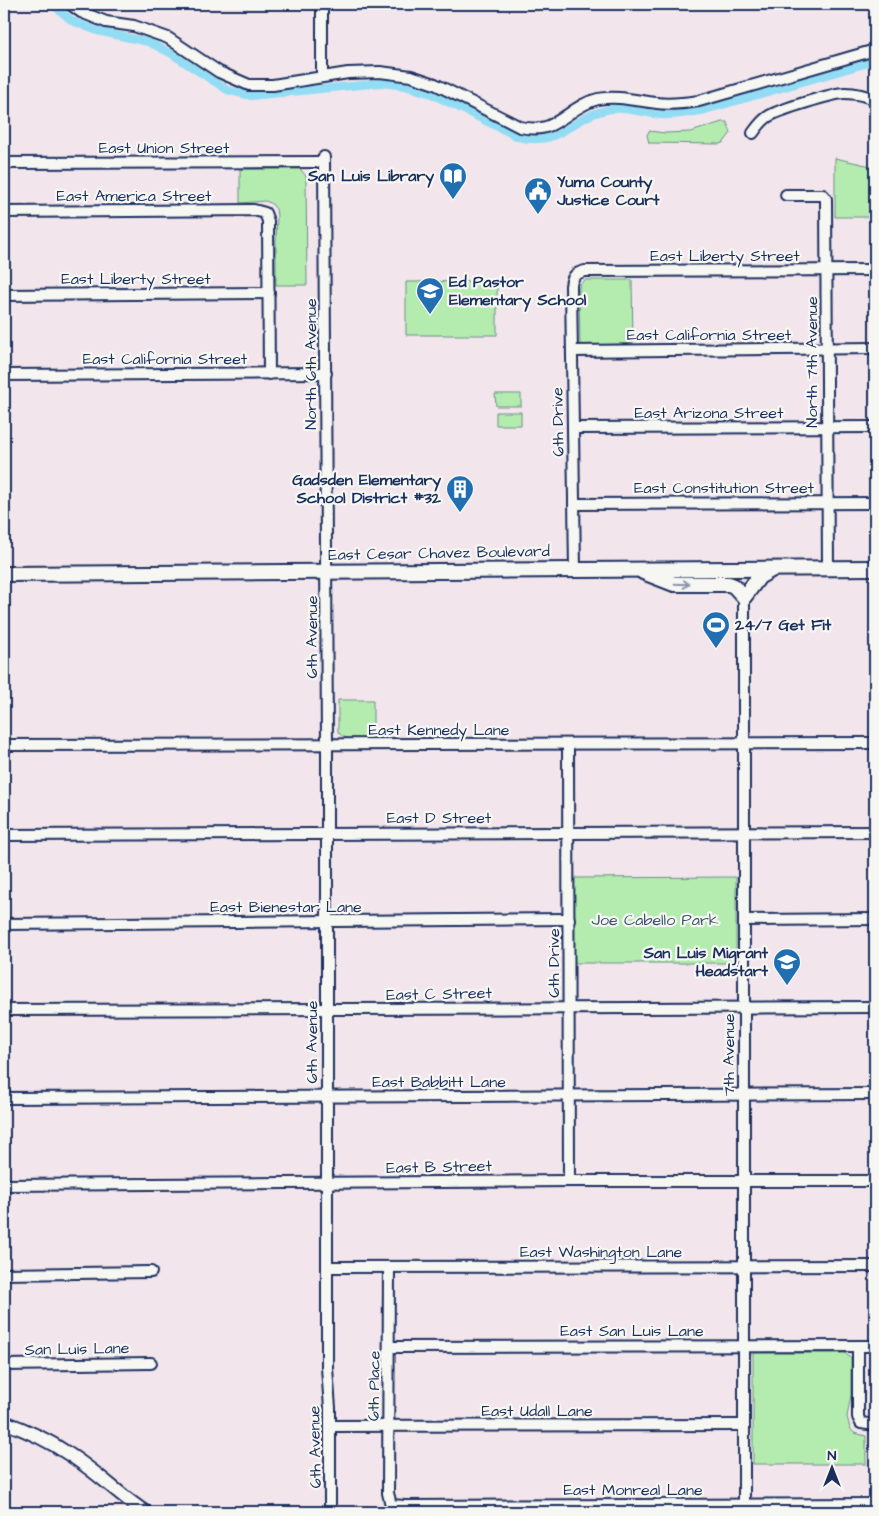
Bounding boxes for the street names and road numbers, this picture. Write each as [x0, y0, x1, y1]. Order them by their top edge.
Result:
street label: East Union Street [99, 137, 230, 159]
street label: East America Street [56, 185, 212, 207]
street label: East Liberty Street [650, 245, 800, 268]
street label: East Liberty Street [61, 268, 211, 291]
street label: North 7th Avenue [801, 296, 823, 428]
street label: North 6th Avenue [300, 298, 322, 430]
street label: East California Street [627, 324, 792, 346]
street label: East California Street [83, 348, 248, 370]
street label: 6th Drive [546, 387, 570, 457]
street label: East Arizona Street [635, 402, 784, 424]
street label: East Constitution Street [634, 477, 815, 499]
street label: East Cesar Chavez Boulevard [328, 540, 550, 566]
street label: 6th Avenue [301, 595, 323, 678]
street label: East Kennedy Lane [369, 719, 510, 742]
street label: East D Street [387, 807, 492, 829]
street label: East Bienestar Lane [210, 896, 362, 918]
street label: 6th Drive [543, 928, 565, 998]
street label: East C Street [386, 982, 493, 1006]
street label: 6th Avenue [301, 1000, 323, 1083]
street label: 7th Avenue [718, 1013, 740, 1096]
street label: East Babbitt Lane [372, 1071, 506, 1093]
street label: East B Street [386, 1155, 493, 1179]
street label: East Washington Lane [520, 1241, 682, 1264]
street label: East San Luis Lane [560, 1320, 704, 1342]
street label: San Luis Lane [24, 1337, 130, 1361]
street label: 6th Place [362, 1350, 386, 1421]
street label: East Udall Lane [481, 1400, 593, 1422]
street label: 6th Avenue [303, 1405, 327, 1489]
street label: East Monreal Lane [563, 1479, 703, 1501]

